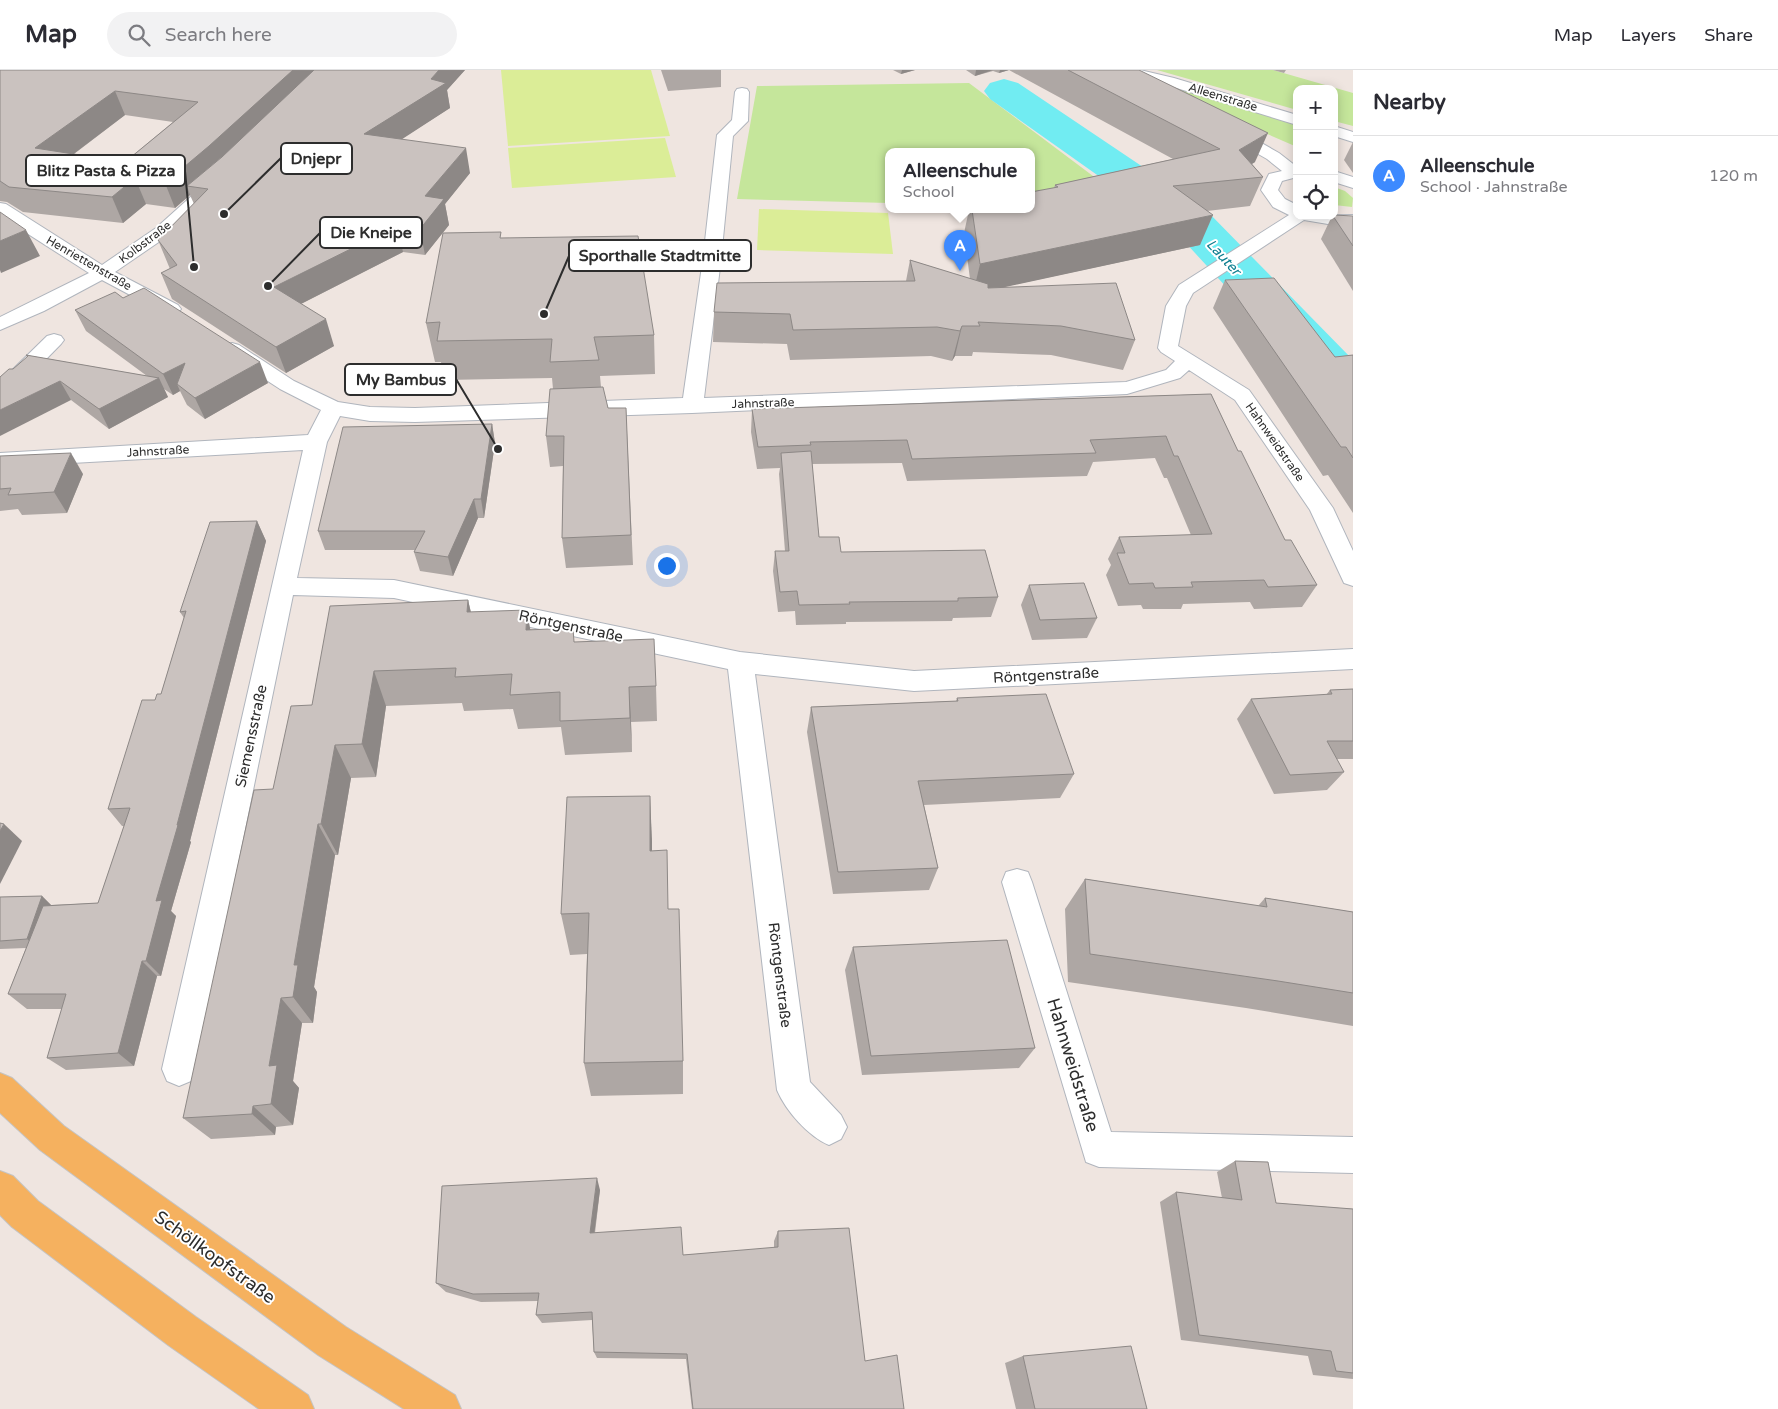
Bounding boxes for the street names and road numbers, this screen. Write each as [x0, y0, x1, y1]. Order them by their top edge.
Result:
street label: Alleenstraße [1187, 80, 1259, 114]
street label: Kolbstraße [116, 218, 174, 266]
street label: Henriettenstraße [44, 233, 134, 293]
street label: Jahnstraße [731, 395, 795, 411]
street label: Hahnweidstraße [1243, 400, 1307, 484]
street label: Jahnstraße [126, 442, 190, 460]
street label: Röntgenstraße [517, 606, 625, 646]
street label: Röntgenstraße [993, 663, 1099, 687]
street label: Siemensstraße [231, 683, 271, 789]
street label: Röntgenstraße [765, 921, 795, 1029]
street label: Hahnweidstraße [1042, 995, 1104, 1135]
street label: Schöllkopfstraße [150, 1206, 280, 1308]

